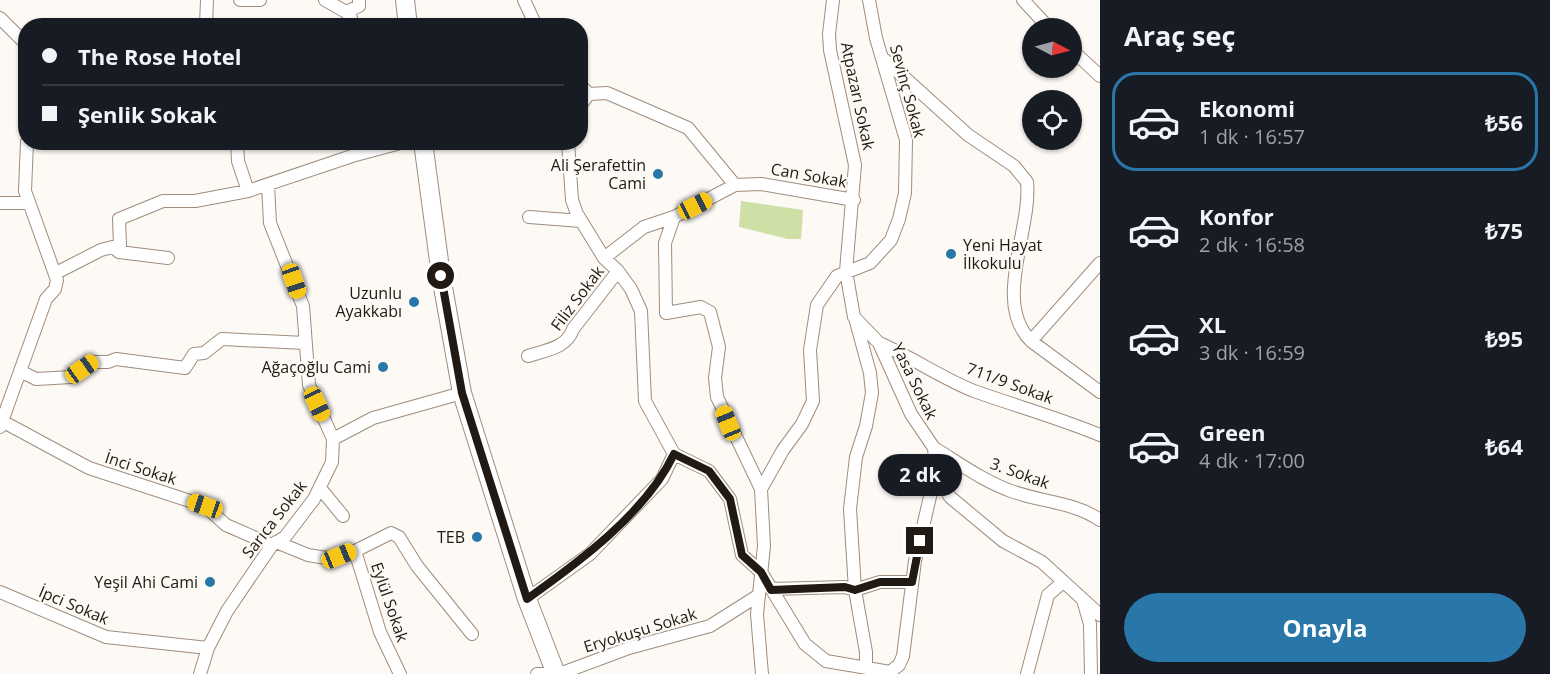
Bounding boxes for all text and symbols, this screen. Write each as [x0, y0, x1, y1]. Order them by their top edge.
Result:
text: Araç seç [1124, 17, 1235, 54]
north arrow [1022, 18, 1082, 78]
map controls [1022, 18, 1082, 150]
street label: Atpazarı Sokak [836, 40, 880, 153]
text: The Rose Hotel [78, 41, 241, 71]
street label: Sevinç Sokak [885, 42, 931, 141]
button: locate [1022, 90, 1082, 150]
text: Ekonomi [1199, 93, 1295, 123]
icon: car [1127, 95, 1181, 149]
text: Şenlik Sokak [78, 99, 217, 129]
text: ₺56 [1485, 107, 1523, 137]
text: 1 dk · 16:57 [1199, 123, 1305, 150]
place label: Ali Şerafettin Cami [551, 154, 646, 194]
street label: Can Sokak [769, 157, 849, 193]
marker: Ali Şerafettin Cami [651, 167, 665, 181]
car [675, 190, 715, 222]
text: Konfor [1199, 201, 1274, 231]
icon: car [1127, 203, 1181, 257]
text: ₺75 [1485, 215, 1523, 245]
text: 2 dk · 16:58 [1199, 231, 1305, 258]
place label: Yeni Hayat İlkokulu [963, 234, 1043, 274]
marker: Yeni Hayat İlkokulu [944, 247, 958, 261]
car [280, 261, 308, 301]
street label: Filiz Sokak [545, 261, 609, 335]
route start [427, 262, 454, 289]
place label: Uzunlu Ayakkabı [335, 282, 402, 322]
marker: Uzunlu Ayakkabı [407, 295, 421, 309]
text: XL [1199, 309, 1226, 339]
icon: car [1127, 311, 1181, 365]
text: ₺95 [1485, 323, 1523, 353]
street label: Yasa Sokak [887, 339, 943, 423]
text: 3 dk · 16:59 [1199, 339, 1305, 366]
car [62, 351, 102, 387]
place label: Ağaçoğlu Cami [262, 356, 371, 378]
street label: 711/9 Sokak [964, 357, 1057, 409]
marker: Ağaçoğlu Cami [376, 360, 390, 374]
car [301, 384, 333, 424]
car [713, 403, 743, 443]
text: Green [1199, 417, 1265, 447]
icon: car [1127, 419, 1181, 473]
text: ₺64 [1485, 431, 1523, 461]
street label: İnci Sokak [102, 446, 180, 490]
text: 4 dk · 17:00 [1199, 447, 1305, 474]
street label: 3. Sokak [987, 452, 1053, 494]
callout: 2 dk [878, 454, 962, 496]
text: 2 dk [899, 461, 941, 488]
street label: Sarıca Sokak [237, 475, 312, 562]
car [185, 492, 225, 520]
place label: TEB [437, 526, 465, 548]
route end [906, 527, 933, 554]
marker: TEB [470, 530, 484, 544]
car [319, 541, 359, 571]
street label: Eylül Sokak [366, 559, 414, 645]
place label: Yeşil Ahi Cami [94, 571, 198, 593]
marker: Yeşil Ahi Cami [203, 575, 217, 589]
street label: İpci Sokak [36, 580, 113, 630]
button: Onayla [1124, 593, 1526, 662]
street label: Eryokuşu Sokak [581, 602, 700, 658]

